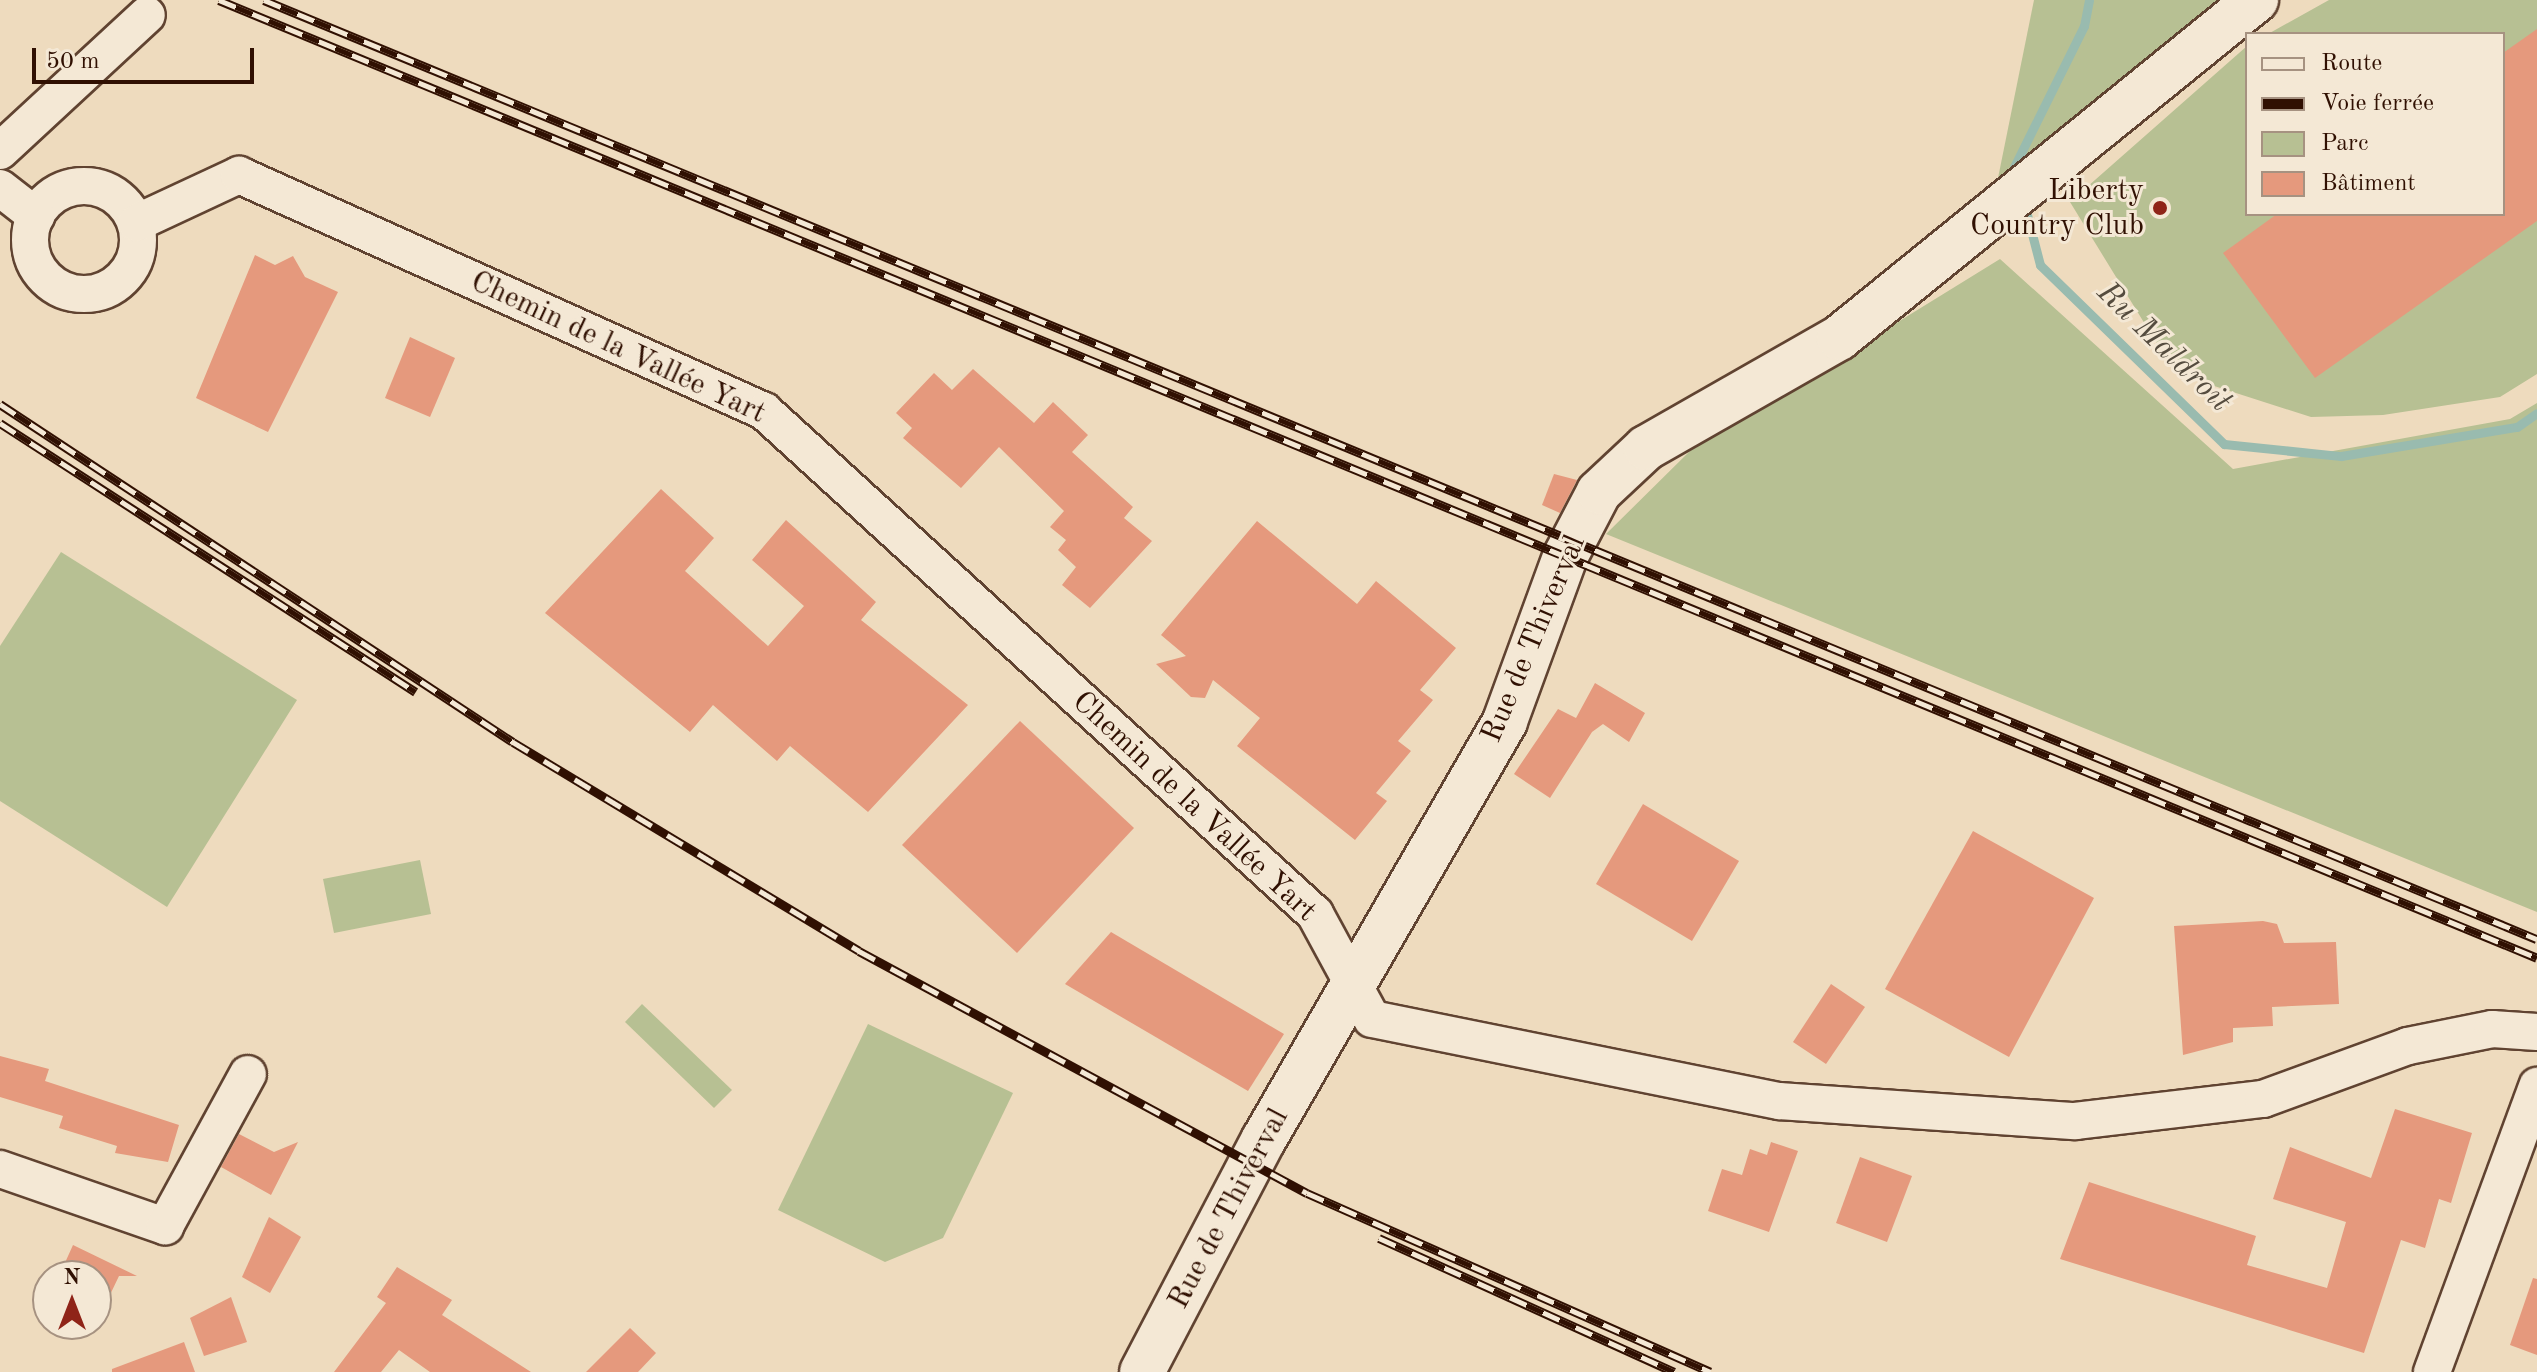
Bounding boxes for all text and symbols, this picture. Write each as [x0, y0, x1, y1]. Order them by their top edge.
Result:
scale bar [36, 32, 258, 82]
legend [2245, 32, 2505, 216]
text: 50 m [46, 50, 100, 74]
text: Route [2321, 52, 2382, 76]
text: Voie ferrée [2321, 92, 2434, 116]
text: Parc [2321, 132, 2368, 156]
text: Bâtiment [2321, 172, 2416, 196]
place label: Liberty Country Club [1970, 173, 2144, 244]
marker: Liberty Country Club [2151, 199, 2169, 217]
street label: Chemin de la Vallée Yart [465, 264, 771, 432]
water label: Ru Maldroit [2088, 275, 2238, 421]
street label: Rue de Thiverval [1474, 530, 1594, 748]
street label: Chemin de la Vallée Yart [1064, 684, 1324, 930]
street label: Rue de Thiverval [1161, 1103, 1297, 1315]
north arrow [32, 1260, 112, 1340]
text: N [64, 1267, 80, 1289]

